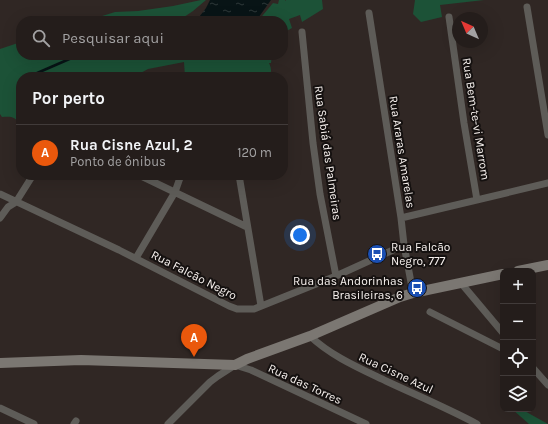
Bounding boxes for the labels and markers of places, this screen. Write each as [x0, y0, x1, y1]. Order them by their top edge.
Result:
place label: Rua Falcão Negro, 777 [391, 240, 450, 268]
bus stop icon: Rua Falcão Negro, 777 [366, 243, 388, 265]
place label: Rua das Andorinhas Brasileiras, 6 [293, 274, 403, 302]
bus stop icon: Rua das Andorinhas Brasileiras, 6 [406, 277, 428, 299]
pin: A [181, 324, 207, 357]

